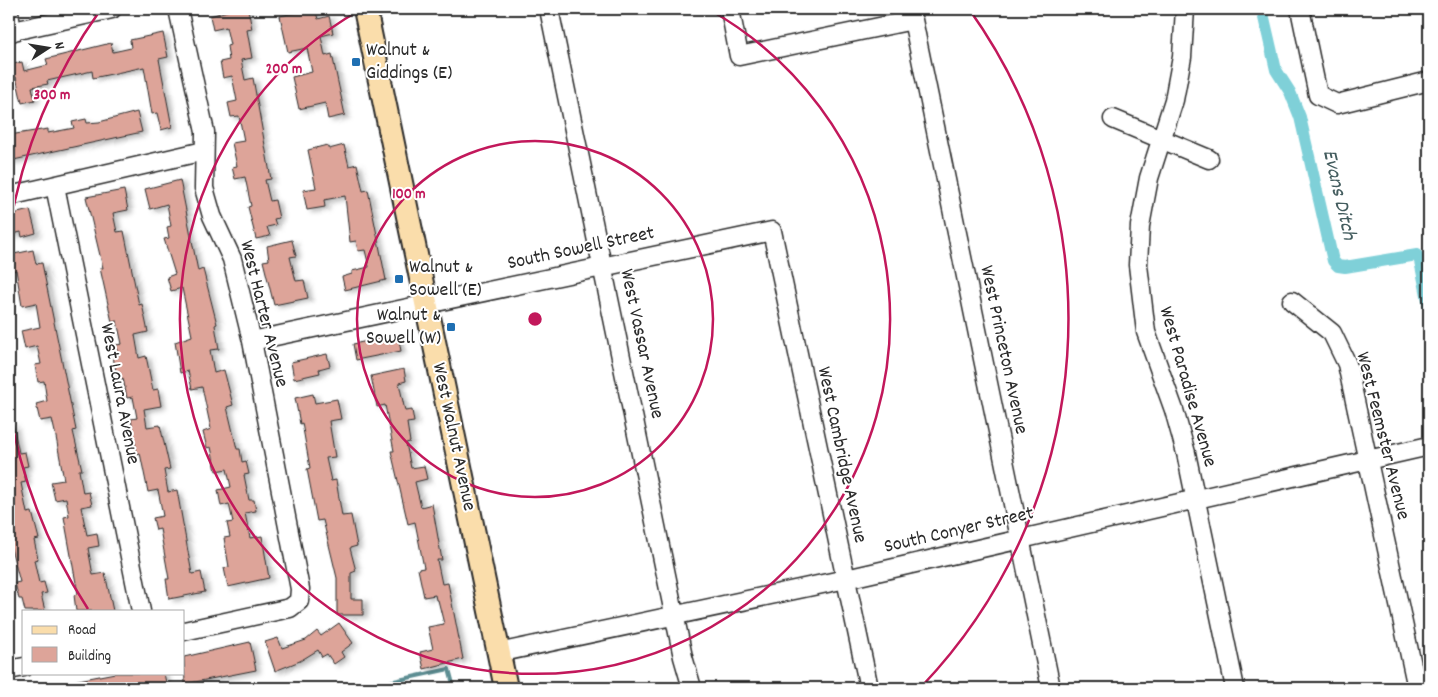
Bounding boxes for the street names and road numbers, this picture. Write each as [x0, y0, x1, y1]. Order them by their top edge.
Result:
street label: South Sowell Street [505, 220, 657, 278]
street label: West Harter Avenue [231, 238, 295, 391]
street label: West Princeton Avenue [971, 263, 1035, 437]
street label: West Vassar Avenue [611, 266, 671, 422]
street label: West Paradise Avenue [1151, 304, 1223, 471]
street label: West Laura Avenue [92, 321, 146, 467]
street label: West Feemster Avenue [1348, 349, 1416, 523]
street label: West Walnut Avenue [424, 360, 482, 514]
street label: West Cambridge Avenue [809, 364, 873, 546]
street label: South Conyer Street [881, 500, 1037, 562]

